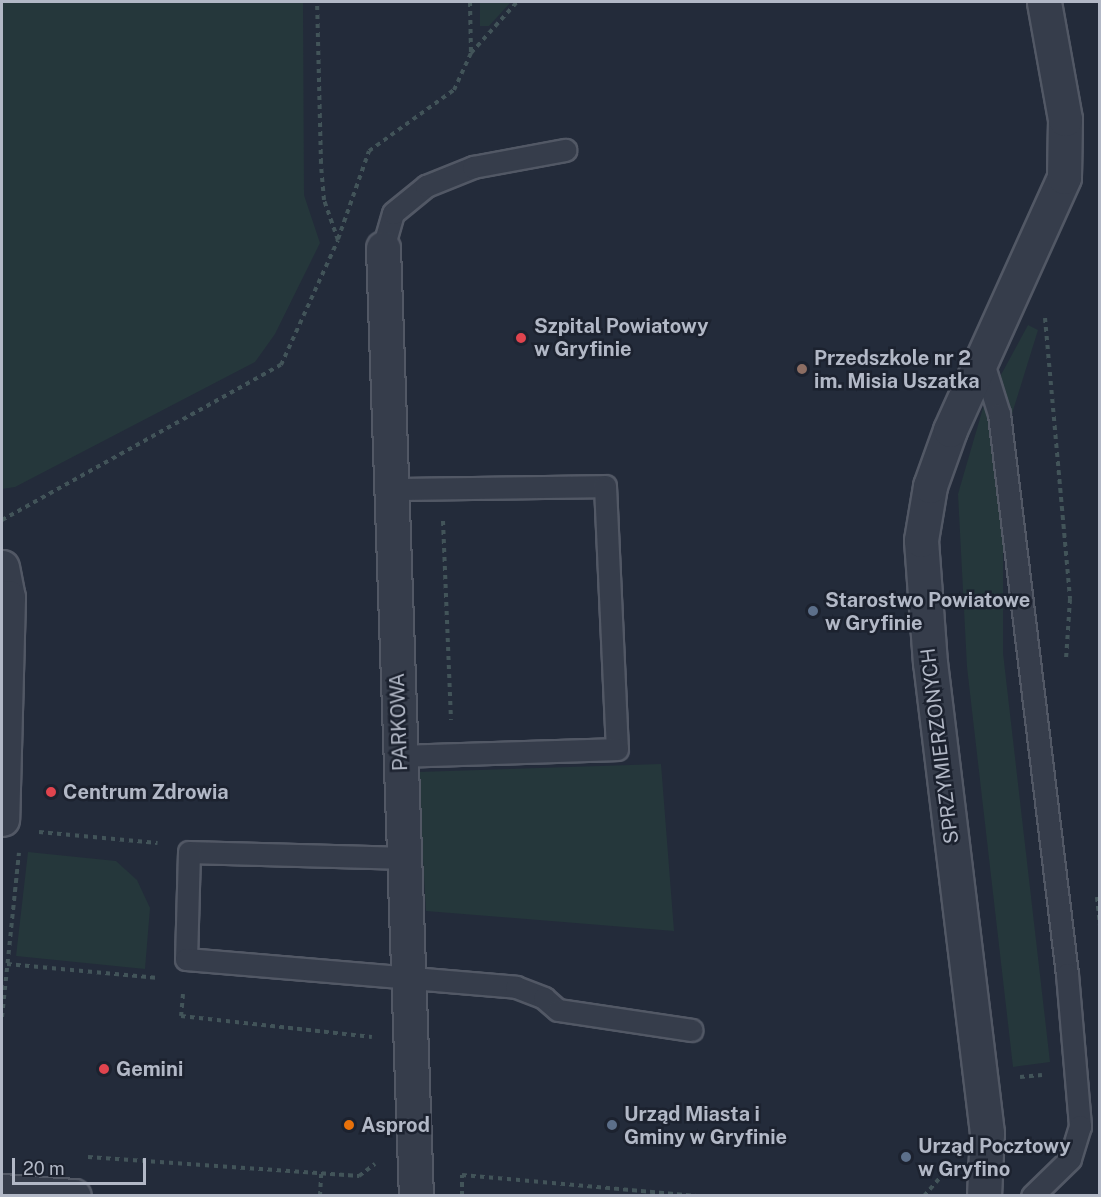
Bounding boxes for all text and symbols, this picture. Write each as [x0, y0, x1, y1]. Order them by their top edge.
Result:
place label: Szpital Powiatowy w Gryfinie [534, 314, 709, 361]
marker: Szpital Powiatowy w Gryfinie [512, 329, 530, 347]
place label: Przedszkole nr 2 im. Misia Uszatka [814, 346, 980, 393]
marker: Przedszkole nr 2 im. Misia Uszatka [795, 362, 809, 376]
place label: Starostwo Powiatowe w Gryfinie [825, 588, 1030, 635]
marker: Starostwo Powiatowe w Gryfinie [806, 604, 820, 618]
street label: SPRZYMIERZONYCH [916, 647, 964, 845]
street label: PARKOWA [385, 672, 413, 772]
place label: Centrum Zdrowia [63, 780, 229, 804]
marker: Centrum Zdrowia [44, 785, 58, 799]
place label: Gemini [116, 1057, 183, 1081]
marker: Gemini [97, 1062, 111, 1076]
place label: Urząd Miasta i Gminy w Gryfinie [624, 1102, 787, 1149]
place label: Asprod [361, 1113, 430, 1137]
marker: Asprod [342, 1118, 356, 1132]
marker: Urząd Miasta i Gminy w Gryfinie [605, 1118, 619, 1132]
place label: Urząd Pocztowy w Gryfino [918, 1134, 1071, 1181]
scale bar [15, 1146, 148, 1184]
marker: Urząd Pocztowy w Gryfino [899, 1150, 913, 1164]
text: 20 m [23, 1158, 65, 1179]

